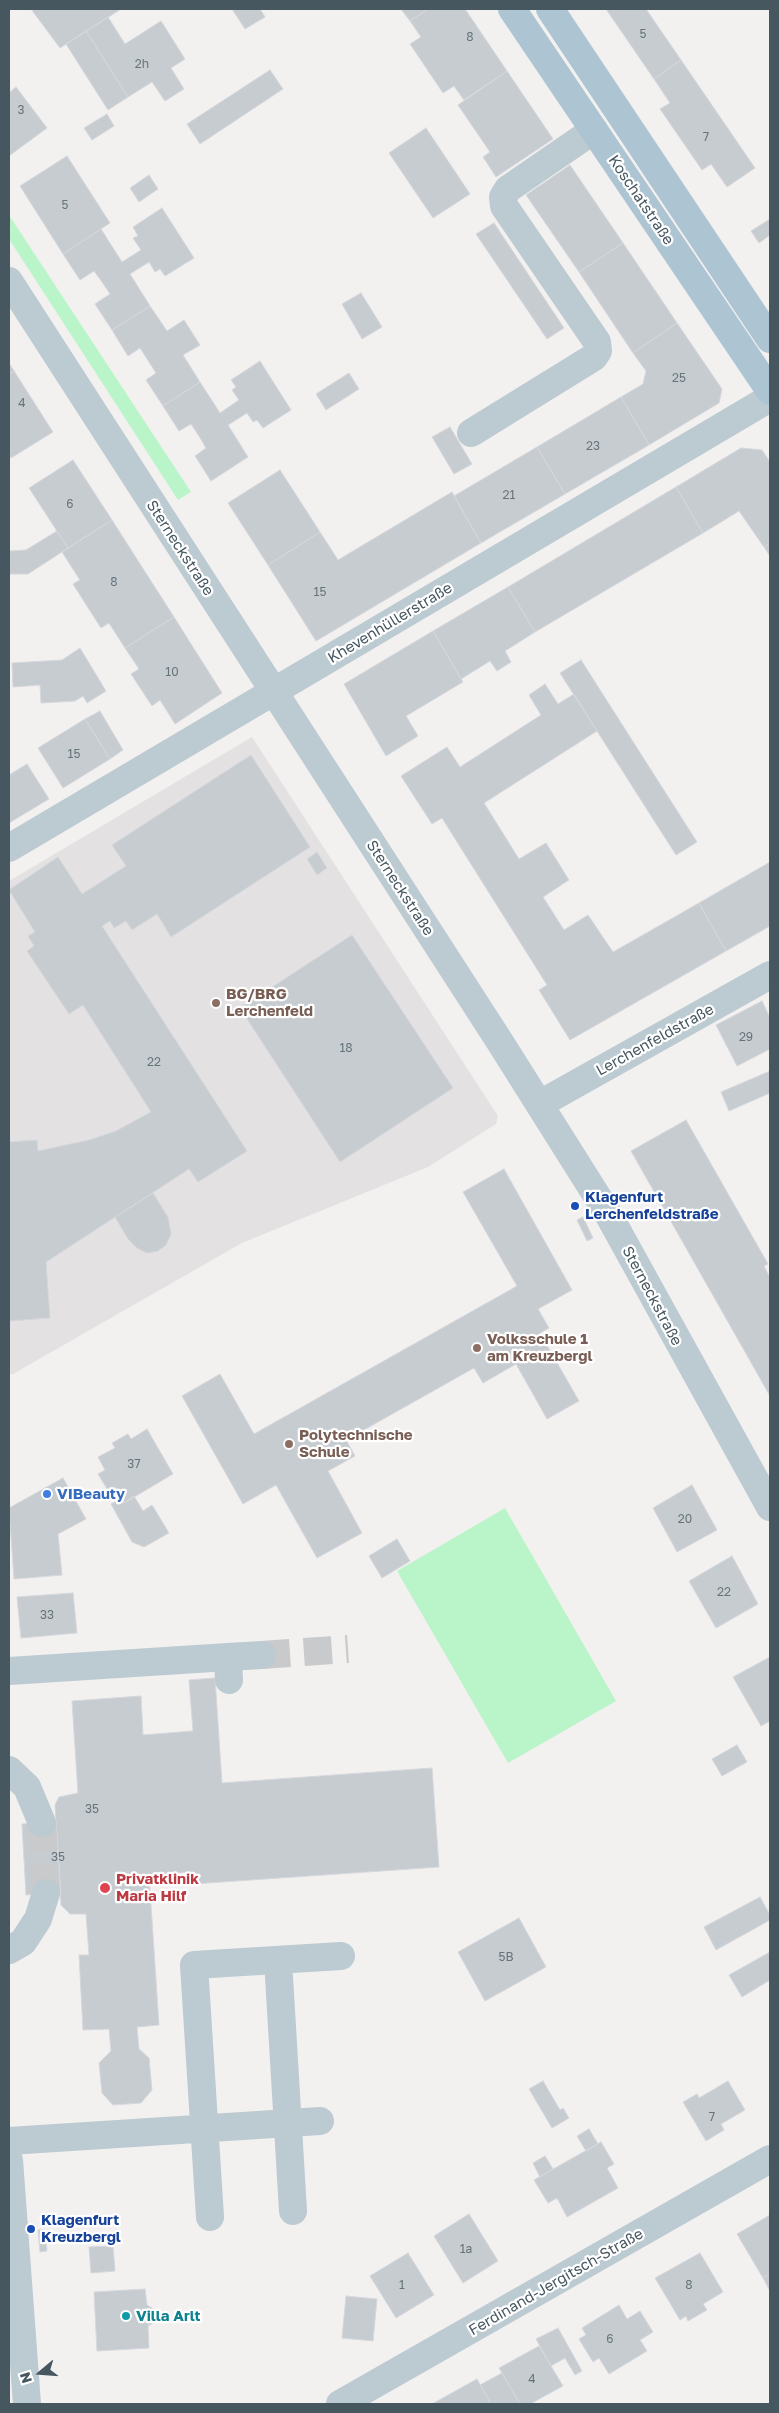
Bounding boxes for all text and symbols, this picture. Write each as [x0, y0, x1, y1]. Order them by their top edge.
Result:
house number: 5 [640, 27, 646, 41]
house number: 8 [466, 30, 474, 44]
house number: 2h [135, 57, 149, 71]
house number: 3 [17, 103, 25, 117]
house number: 7 [703, 130, 709, 144]
street label: Koschatstraße [604, 152, 678, 248]
house number: 5 [62, 198, 68, 212]
house number: 25 [672, 371, 686, 385]
house number: 4 [18, 396, 26, 410]
house number: 23 [586, 439, 600, 453]
house number: 21 [503, 488, 515, 502]
house number: 6 [66, 497, 74, 511]
street label: Sterneckstraße [143, 497, 217, 599]
house number: 8 [110, 575, 118, 589]
street label: Khevenhüllerstraße [325, 579, 455, 667]
house number: 15 [314, 585, 326, 599]
house number: 10 [165, 665, 179, 679]
house number: 15 [68, 747, 80, 761]
street label: Sterneckstraße [363, 837, 437, 939]
place label: BG/BRG Lerchenfeld [226, 985, 313, 1020]
marker: BG/BRG Lerchenfeld [210, 997, 222, 1009]
street label: Lerchenfeldstraße [593, 1000, 717, 1080]
house number: 29 [739, 1030, 753, 1044]
house number: 18 [339, 1041, 353, 1055]
house number: 22 [147, 1055, 161, 1069]
place label: Klagenfurt Lerchenfeldstraße [585, 1188, 719, 1223]
marker: Klagenfurt Lerchenfeldstraße [569, 1200, 581, 1212]
street label: Sterneckstraße [618, 1243, 686, 1349]
place label: Volksschule 1 am Kreuzbergl [487, 1330, 592, 1365]
marker: Volksschule 1 am Kreuzbergl [471, 1342, 483, 1354]
place label: Polytechnische Schule [299, 1426, 413, 1461]
marker: Polytechnische Schule [283, 1438, 295, 1450]
house number: 37 [127, 1457, 141, 1471]
place label: VIBeauty [57, 1485, 125, 1503]
marker: VIBeauty [41, 1488, 53, 1500]
house number: 20 [678, 1512, 692, 1526]
house number: 22 [717, 1585, 731, 1599]
house number: 33 [40, 1608, 54, 1622]
house number: 35 [85, 1802, 99, 1816]
house number: 35 [51, 1850, 65, 1864]
place label: Privatklinik Maria Hilf [116, 1870, 199, 1905]
marker: Privatklinik Maria Hilf [98, 1881, 112, 1895]
house number: 5B [499, 1950, 513, 1964]
house number: 7 [709, 2110, 715, 2124]
place label: Klagenfurt Kreuzbergl [41, 2211, 121, 2246]
marker: Klagenfurt Kreuzbergl [25, 2223, 37, 2235]
street label: Ferdinand-Jergitsch-Straße [466, 2225, 646, 2339]
house number: 1a [460, 2242, 472, 2256]
house number: 1 [399, 2278, 405, 2292]
house number: 8 [685, 2278, 693, 2292]
place label: Villa Arlt [136, 2307, 200, 2325]
marker: Villa Arlt [120, 2310, 132, 2322]
house number: 6 [606, 2332, 614, 2346]
north arrow [15, 2348, 65, 2398]
text: N [16, 2370, 35, 2385]
house number: 4 [528, 2372, 536, 2386]

